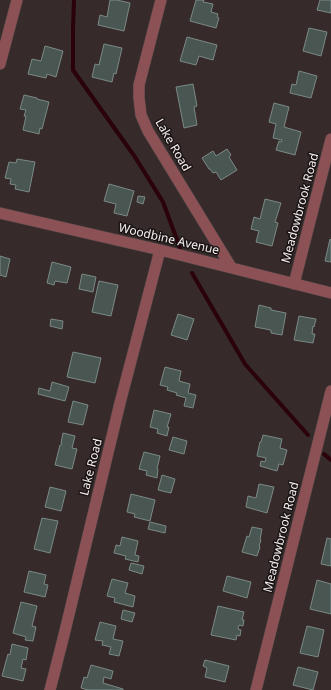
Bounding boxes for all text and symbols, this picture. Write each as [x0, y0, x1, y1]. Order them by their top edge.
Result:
street label: Lake Road [152, 115, 195, 174]
street label: Meadowbrook Road [277, 151, 322, 265]
street label: Woodbine Avenue [117, 219, 221, 258]
street label: Lake Road [75, 437, 106, 497]
street label: Meadowbrook Road [259, 480, 302, 594]

